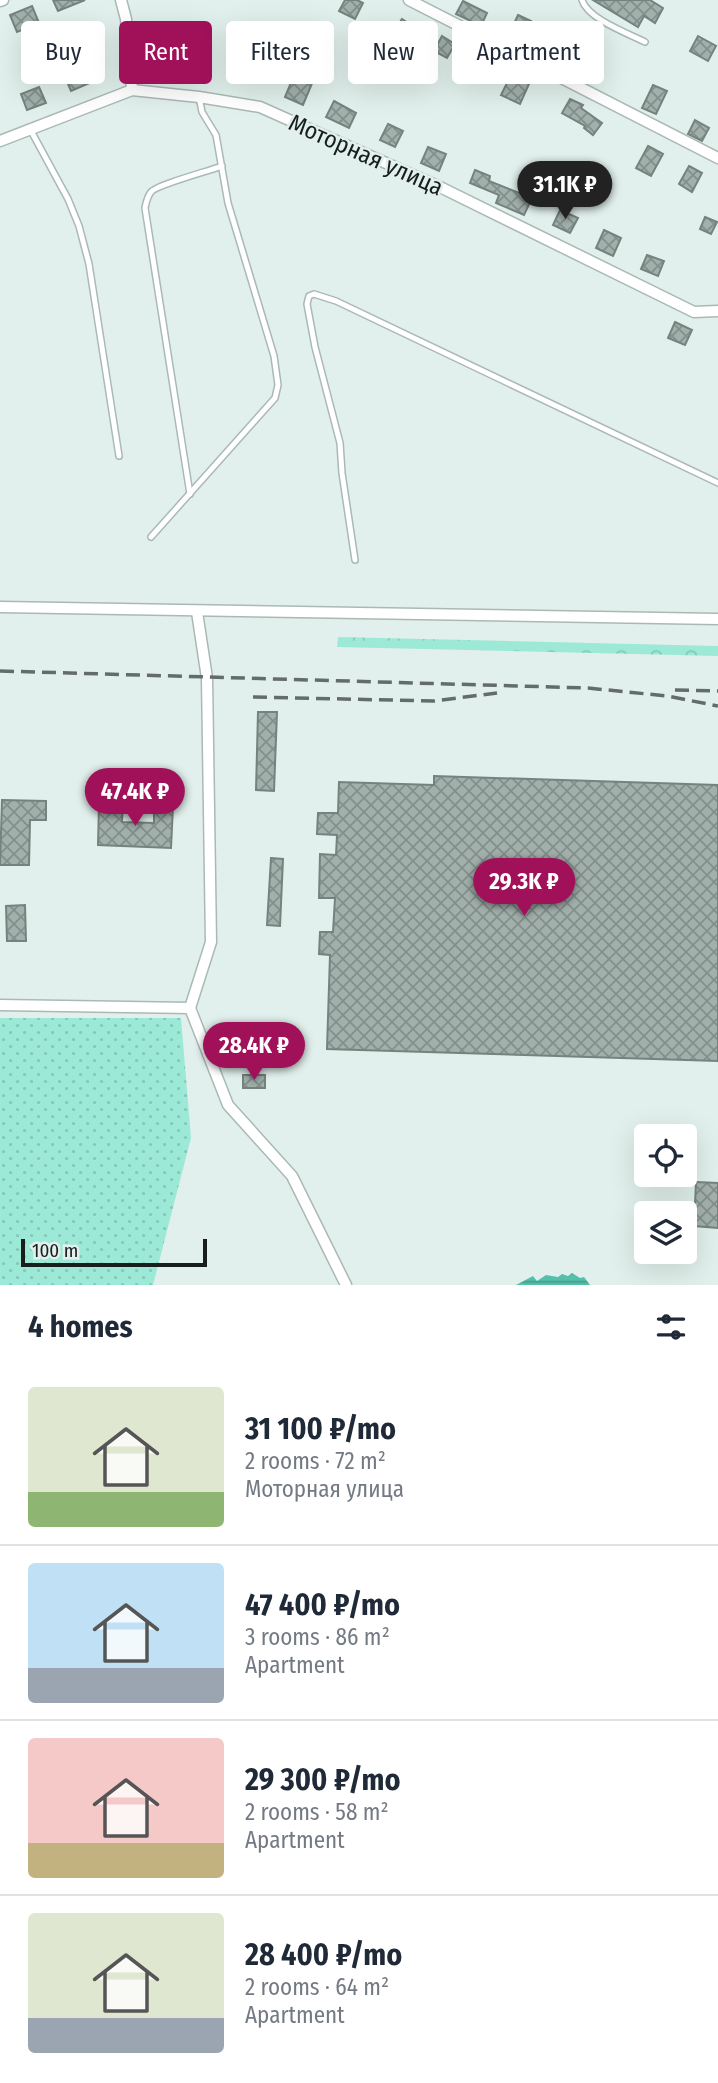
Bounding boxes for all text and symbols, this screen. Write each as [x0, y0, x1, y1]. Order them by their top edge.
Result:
chip: Buy [21, 21, 105, 84]
chip: Rent [119, 21, 212, 84]
chip: Filters [226, 21, 334, 84]
chip: New [348, 21, 438, 84]
chip: Apartment [452, 21, 604, 84]
street label: Моторная улица [285, 108, 447, 202]
pin: 31.1K ₽ [500, 162, 630, 221]
text: 31.1K ₽ [533, 170, 597, 198]
pin: 47.4K ₽ [70, 768, 200, 828]
text: 47.4K ₽ [101, 777, 169, 805]
pin: 29.3K ₽ [459, 858, 589, 918]
text: 29.3K ₽ [489, 867, 559, 895]
pin: 28.4K ₽ [189, 1023, 319, 1082]
text: 28.4K ₽ [219, 1031, 289, 1059]
map controls [634, 1124, 697, 1264]
button: locate [634, 1124, 697, 1187]
button: layers [634, 1201, 697, 1264]
scale bar [21, 1236, 206, 1268]
text: 100 m [32, 1239, 78, 1262]
icon: filters [652, 1308, 690, 1346]
text: 4 homes [28, 1309, 133, 1345]
text: 31 100 ₽/mo [245, 1411, 396, 1447]
icon: home [84, 1415, 168, 1499]
text: 2 rooms · 72 m² [245, 1447, 386, 1475]
text: Моторная улица [245, 1475, 404, 1503]
text: 47 400 ₽/mo [245, 1587, 400, 1623]
icon: home [84, 1591, 168, 1675]
text: 3 rooms · 86 m² [245, 1623, 390, 1651]
text: Apartment [245, 1651, 345, 1679]
text: 29 300 ₽/mo [245, 1762, 400, 1798]
icon: home [84, 1766, 168, 1850]
text: 2 rooms · 58 m² [245, 1798, 389, 1826]
text: Apartment [245, 1826, 345, 1854]
text: 28 400 ₽/mo [245, 1937, 402, 1973]
icon: home [84, 1941, 168, 2025]
text: 2 rooms · 64 m² [245, 1973, 389, 2001]
text: Apartment [245, 2001, 345, 2029]

